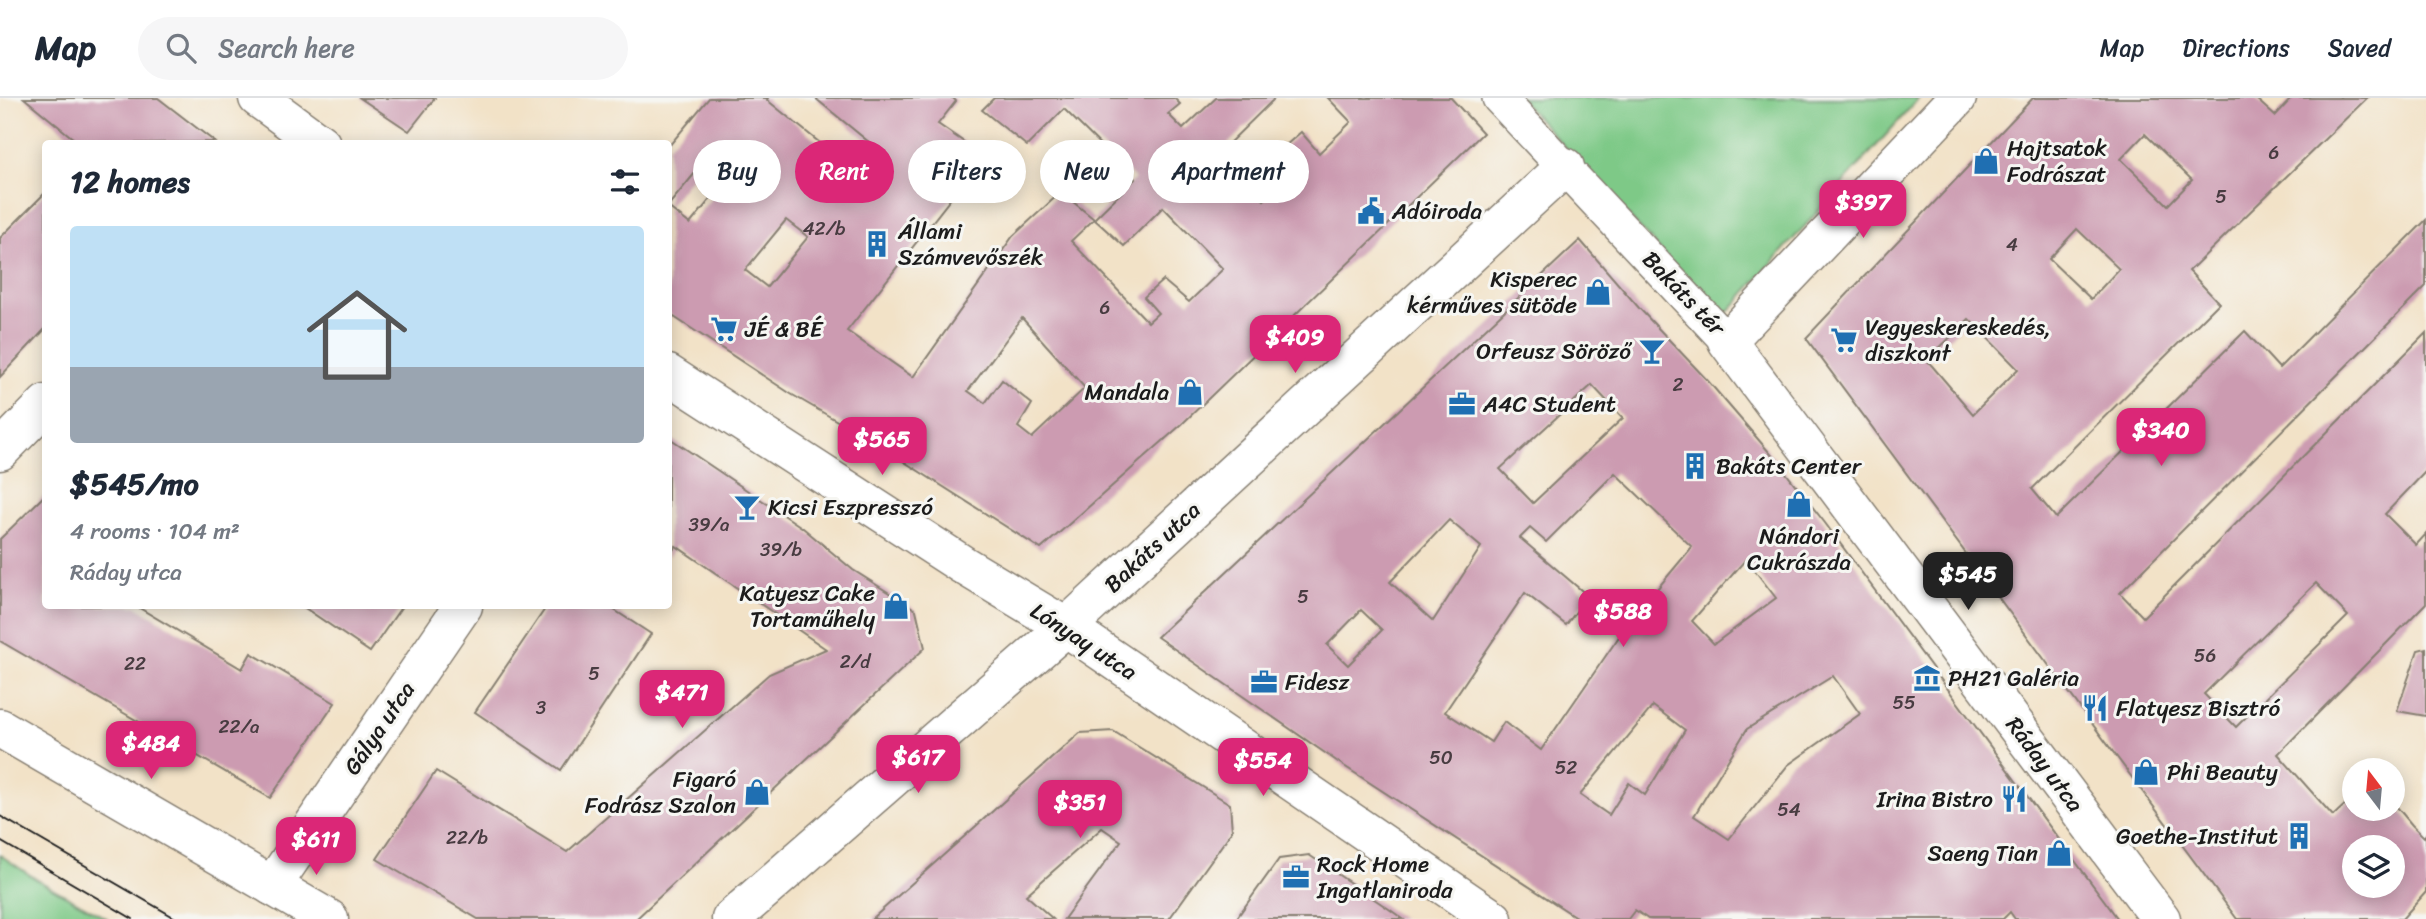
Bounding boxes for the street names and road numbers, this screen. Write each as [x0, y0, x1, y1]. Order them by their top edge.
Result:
street label: Bakáts tér [1632, 241, 1736, 347]
street label: Bakáts utca [1094, 491, 1211, 604]
street label: Lónyay utca [1022, 591, 1146, 692]
street label: Gálya utca [333, 672, 426, 784]
street label: Ráday utca [1995, 707, 2095, 822]

